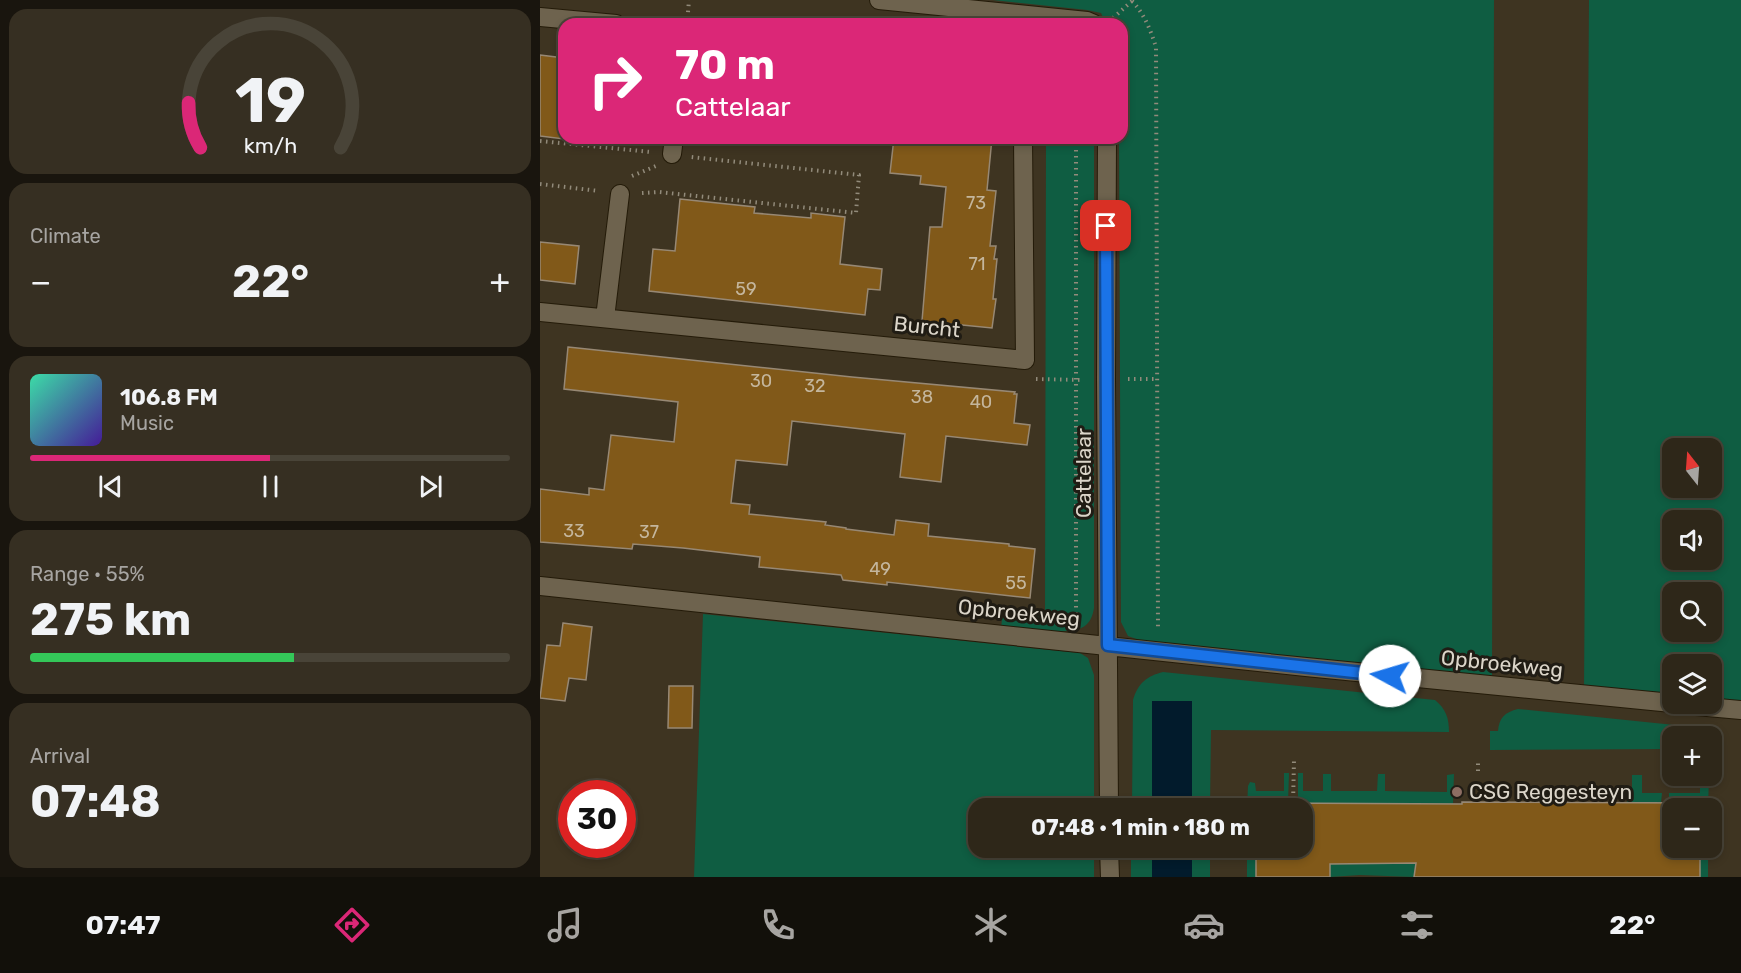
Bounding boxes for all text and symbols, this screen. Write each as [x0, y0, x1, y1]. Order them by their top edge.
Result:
text: 70 m [675, 40, 775, 90]
icon: right [576, 42, 654, 120]
text: 19 [234, 64, 306, 138]
text: Cattelaar [675, 91, 791, 123]
text: km/h [243, 134, 297, 159]
house number: 73 [966, 192, 986, 214]
pin [1080, 200, 1131, 251]
icon: arrive [1089, 209, 1122, 242]
text: Climate [30, 224, 101, 248]
house number: 71 [969, 253, 985, 275]
text: 22° [232, 255, 309, 308]
text: − [30, 262, 51, 301]
text: + [489, 262, 510, 301]
house number: 59 [735, 278, 757, 300]
street label: Burcht [892, 311, 962, 342]
house number: 30 [750, 370, 772, 392]
house number: 32 [804, 375, 826, 397]
text: 106.8 FM [120, 384, 218, 411]
house number: 38 [911, 386, 933, 408]
house number: 40 [970, 391, 992, 413]
text: Music [120, 411, 174, 435]
street label: Cattelaar [1071, 428, 1096, 518]
north arrow [1662, 438, 1722, 498]
map controls [1662, 438, 1722, 858]
icon: previous [94, 470, 127, 503]
icon: pause [254, 470, 287, 503]
icon: next [414, 470, 447, 503]
button: sound [1662, 510, 1722, 570]
house number: 33 [563, 520, 585, 542]
house number: 37 [639, 521, 659, 543]
house number: 49 [869, 558, 891, 580]
text: Range · 55% [30, 562, 145, 586]
house number: 55 [1005, 572, 1027, 594]
button: search [1662, 582, 1722, 642]
text: 275 km [30, 593, 191, 646]
street label: Opbroekweg [957, 594, 1081, 631]
position arrow [1358, 644, 1422, 708]
street label: Opbroekweg [1440, 645, 1564, 682]
button: layers [1662, 654, 1722, 714]
button: + [1662, 726, 1722, 786]
text: Arrival [30, 744, 90, 768]
text: 07:48 [30, 775, 161, 828]
place label: CSG Reggesteyn [1469, 779, 1632, 804]
speed limit sign: 30 [558, 780, 636, 858]
marker: CSG Reggesteyn [1450, 785, 1464, 799]
button: − [1662, 798, 1722, 858]
text: 07:48 · 1 min · 180 m [1031, 814, 1250, 841]
icon: directions [331, 904, 373, 946]
icon: music [544, 904, 586, 946]
icon: phone [757, 904, 799, 946]
icon: climate [970, 904, 1012, 946]
icon: car [1183, 904, 1225, 946]
icon: filters [1396, 904, 1438, 946]
text: 07:47 [85, 909, 160, 941]
text: 22° [1609, 909, 1655, 941]

